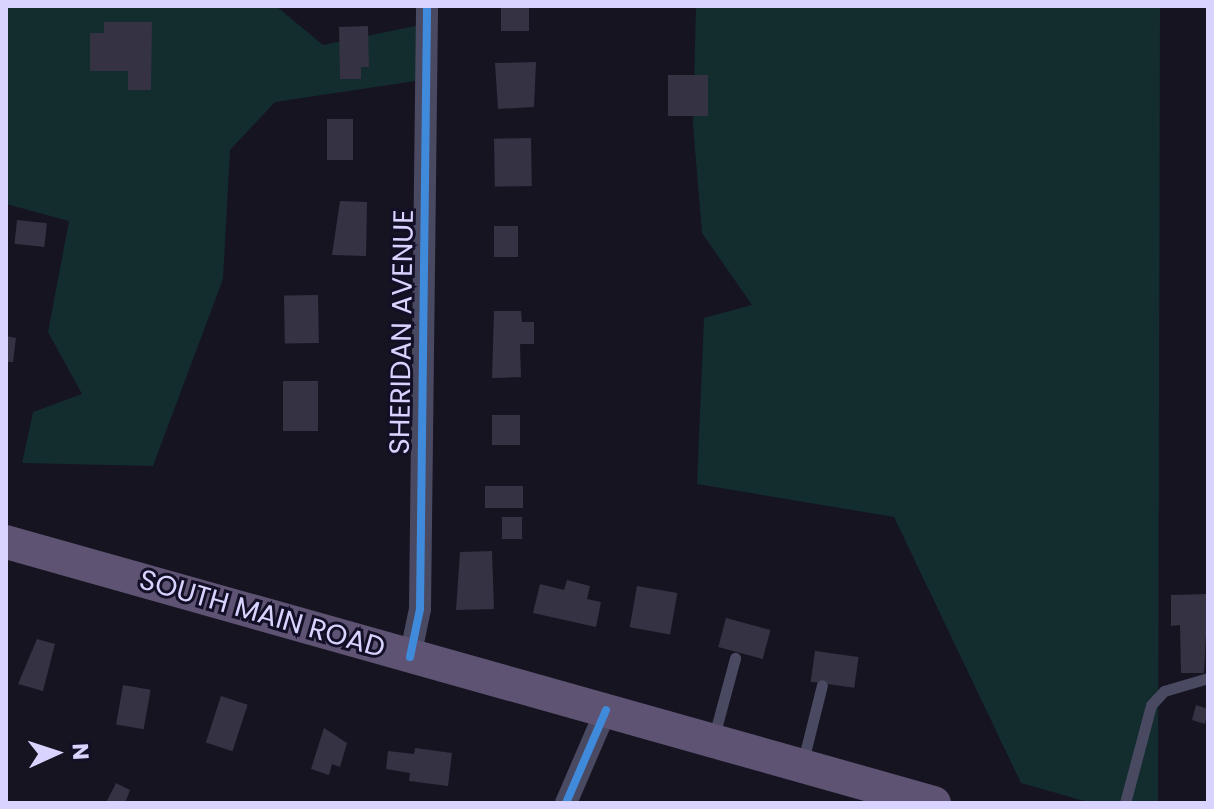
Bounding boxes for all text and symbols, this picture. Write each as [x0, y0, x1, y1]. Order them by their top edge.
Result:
street label: SHERIDAN AVENUE [383, 209, 421, 455]
street label: SOUTH MAIN ROAD [135, 563, 389, 665]
north arrow [16, 713, 96, 793]
text: N [65, 743, 96, 761]

